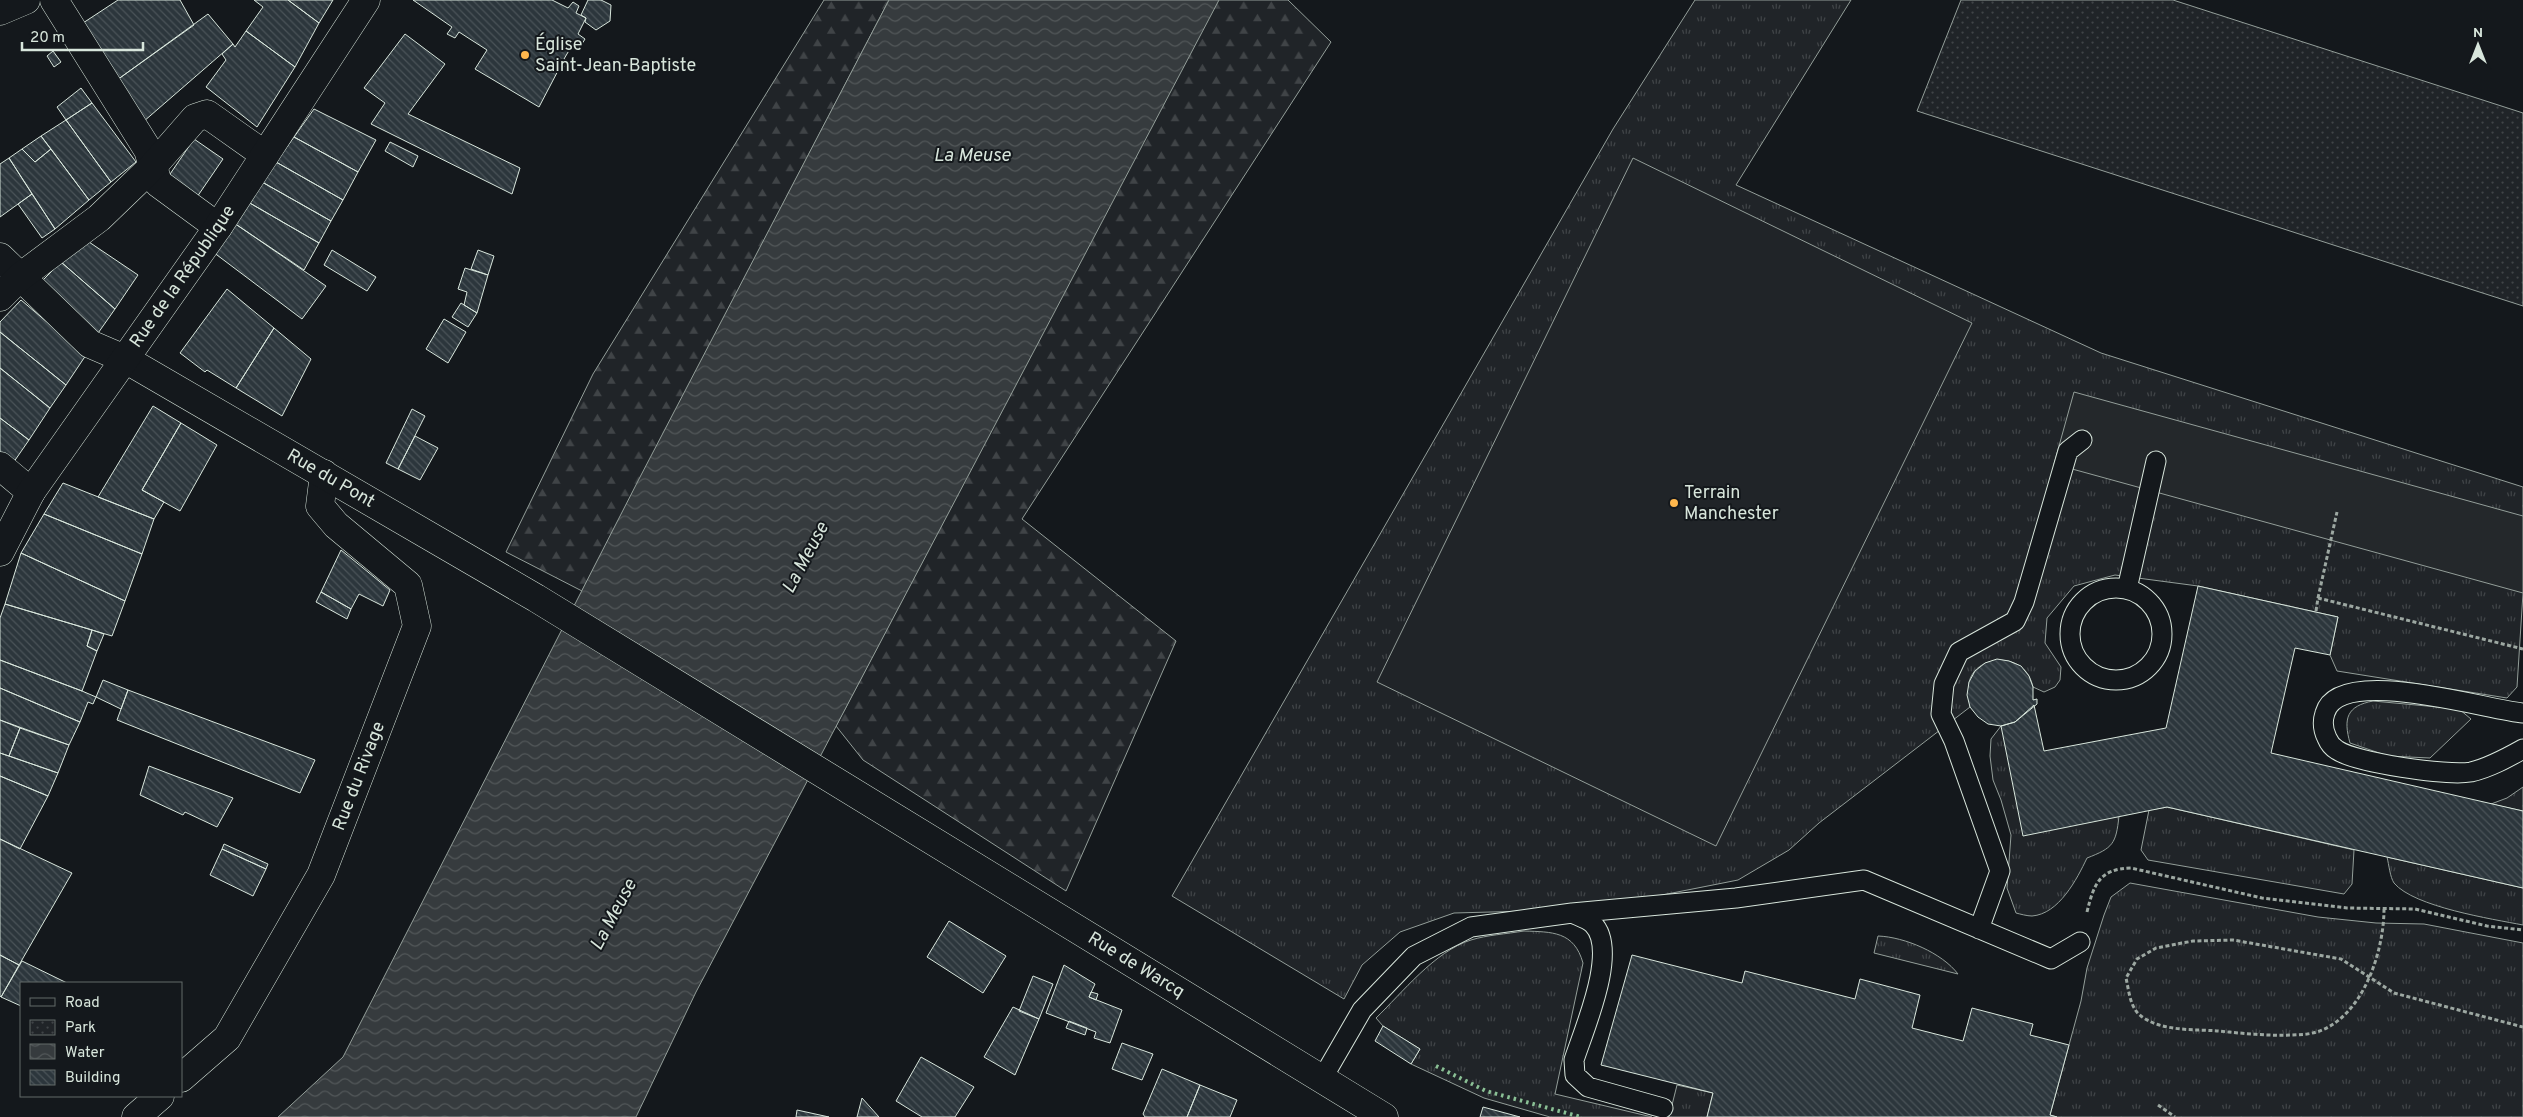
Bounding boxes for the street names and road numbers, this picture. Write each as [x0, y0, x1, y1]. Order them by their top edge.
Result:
street label: Rue de la République [125, 201, 241, 352]
street label: Rue du Pont [283, 444, 379, 513]
street label: Rue du Rivage [328, 718, 391, 834]
street label: Rue de Warcq [1083, 927, 1189, 1004]

